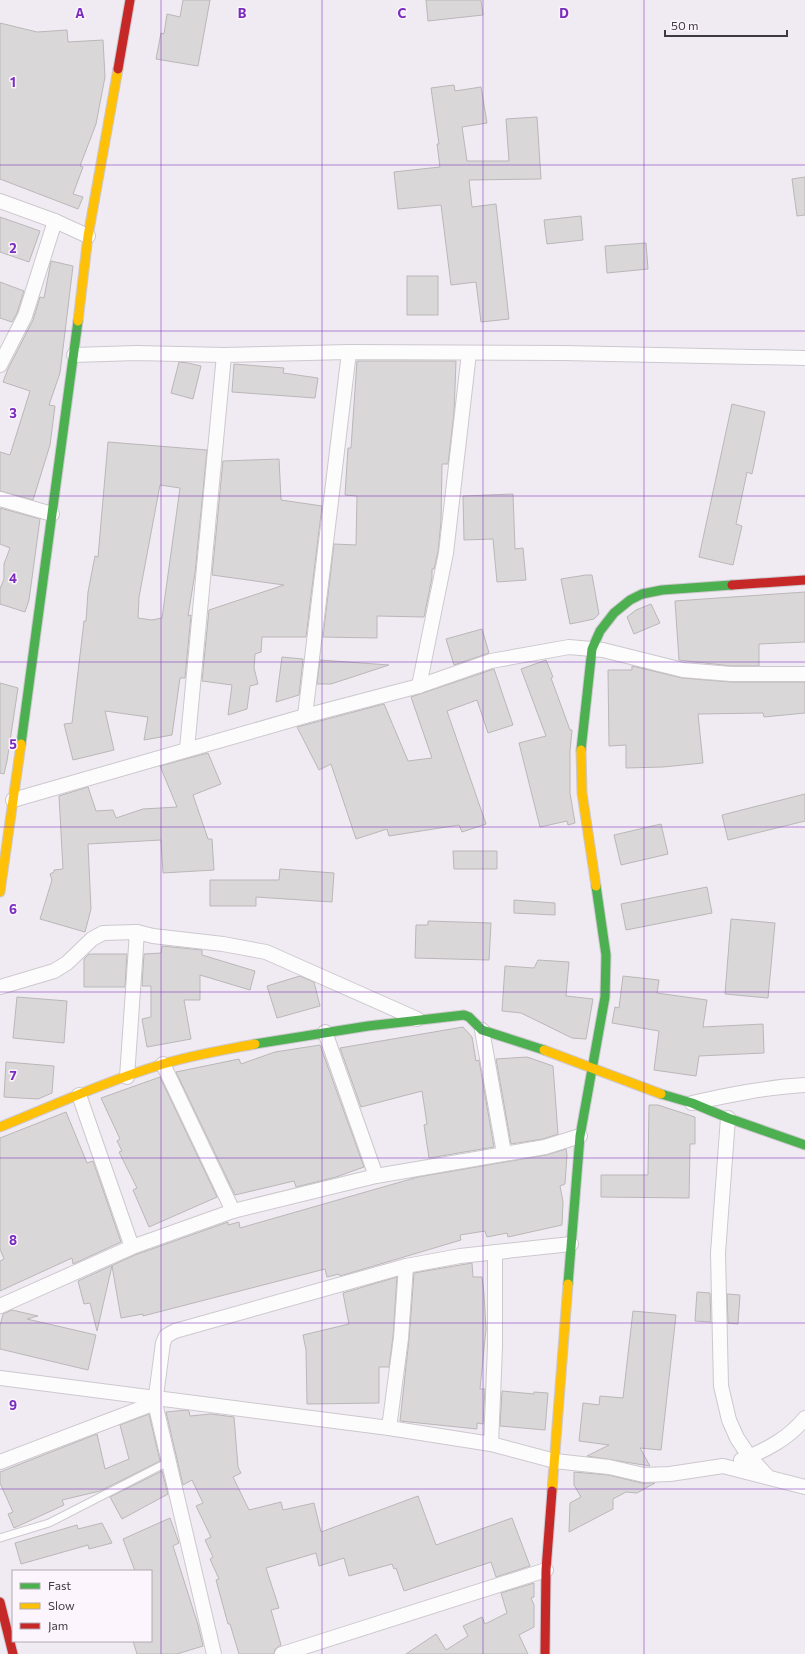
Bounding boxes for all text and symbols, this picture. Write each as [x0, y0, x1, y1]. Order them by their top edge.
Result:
text: A [75, 5, 85, 21]
text: B [238, 5, 247, 21]
text: C [398, 5, 407, 21]
text: D [559, 5, 569, 21]
scale bar [665, 12, 787, 38]
text: 50 m [671, 18, 699, 32]
text: 1 [10, 74, 16, 90]
text: 2 [9, 240, 17, 256]
text: 3 [9, 405, 17, 421]
text: 4 [9, 570, 17, 586]
text: 5 [9, 736, 17, 752]
text: 6 [9, 901, 17, 917]
text: 7 [9, 1067, 17, 1083]
text: 8 [9, 1232, 17, 1248]
text: 9 [9, 1397, 17, 1413]
legend [12, 1570, 152, 1642]
text: Fast [48, 1578, 71, 1592]
text: Slow [48, 1598, 75, 1612]
text: Jam [48, 1618, 68, 1633]

